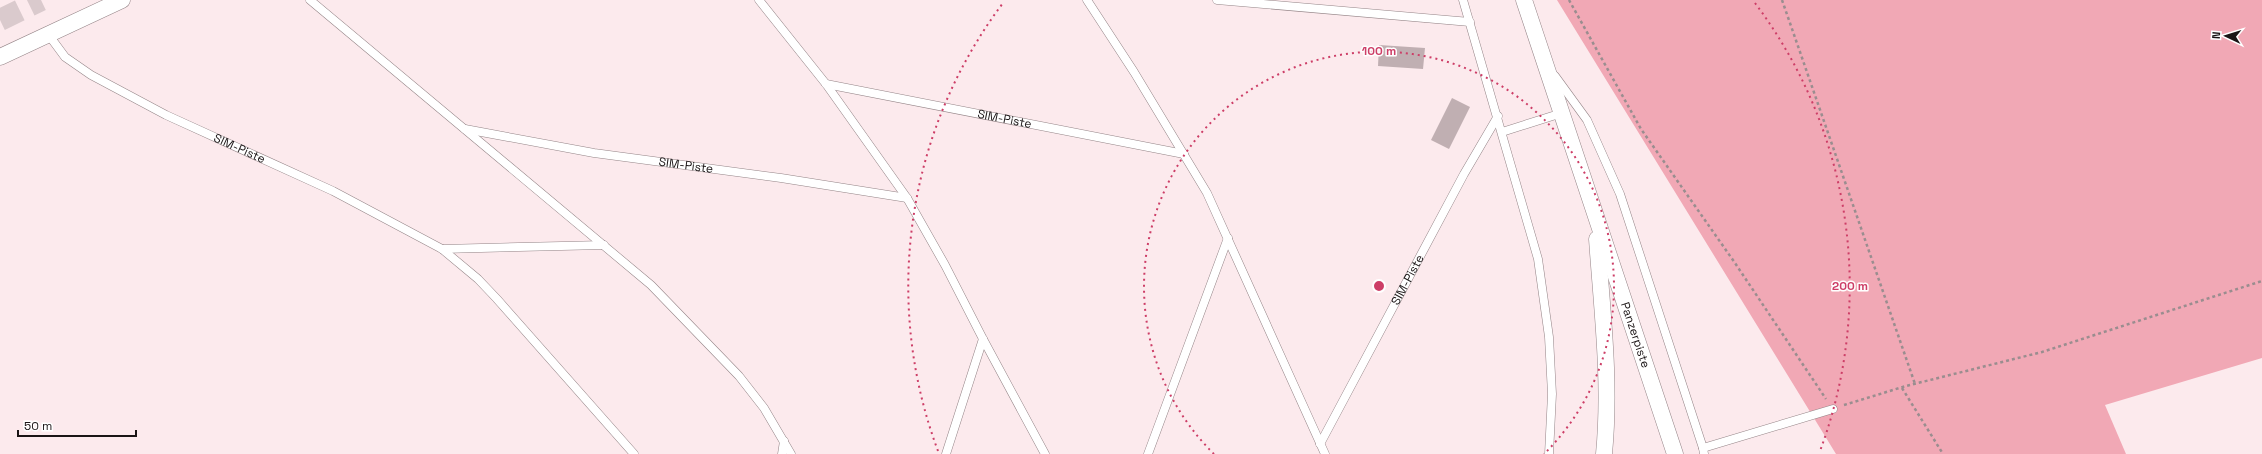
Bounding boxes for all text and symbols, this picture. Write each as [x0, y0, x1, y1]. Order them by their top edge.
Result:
north arrow [2206, 16, 2246, 56]
text: N [2209, 31, 2223, 39]
text: 100 m [1362, 43, 1396, 59]
street label: SIM-Piste [976, 106, 1033, 132]
street label: SIM-Piste [211, 130, 268, 167]
street label: SIM-Piste [658, 154, 714, 177]
street label: SIM-Piste [1388, 252, 1428, 308]
text: 200 m [1832, 278, 1868, 294]
centre of rings [1372, 279, 1386, 293]
street label: Panzerpiste [1617, 300, 1654, 370]
scale bar [18, 412, 136, 438]
text: 50 m [24, 418, 52, 434]

